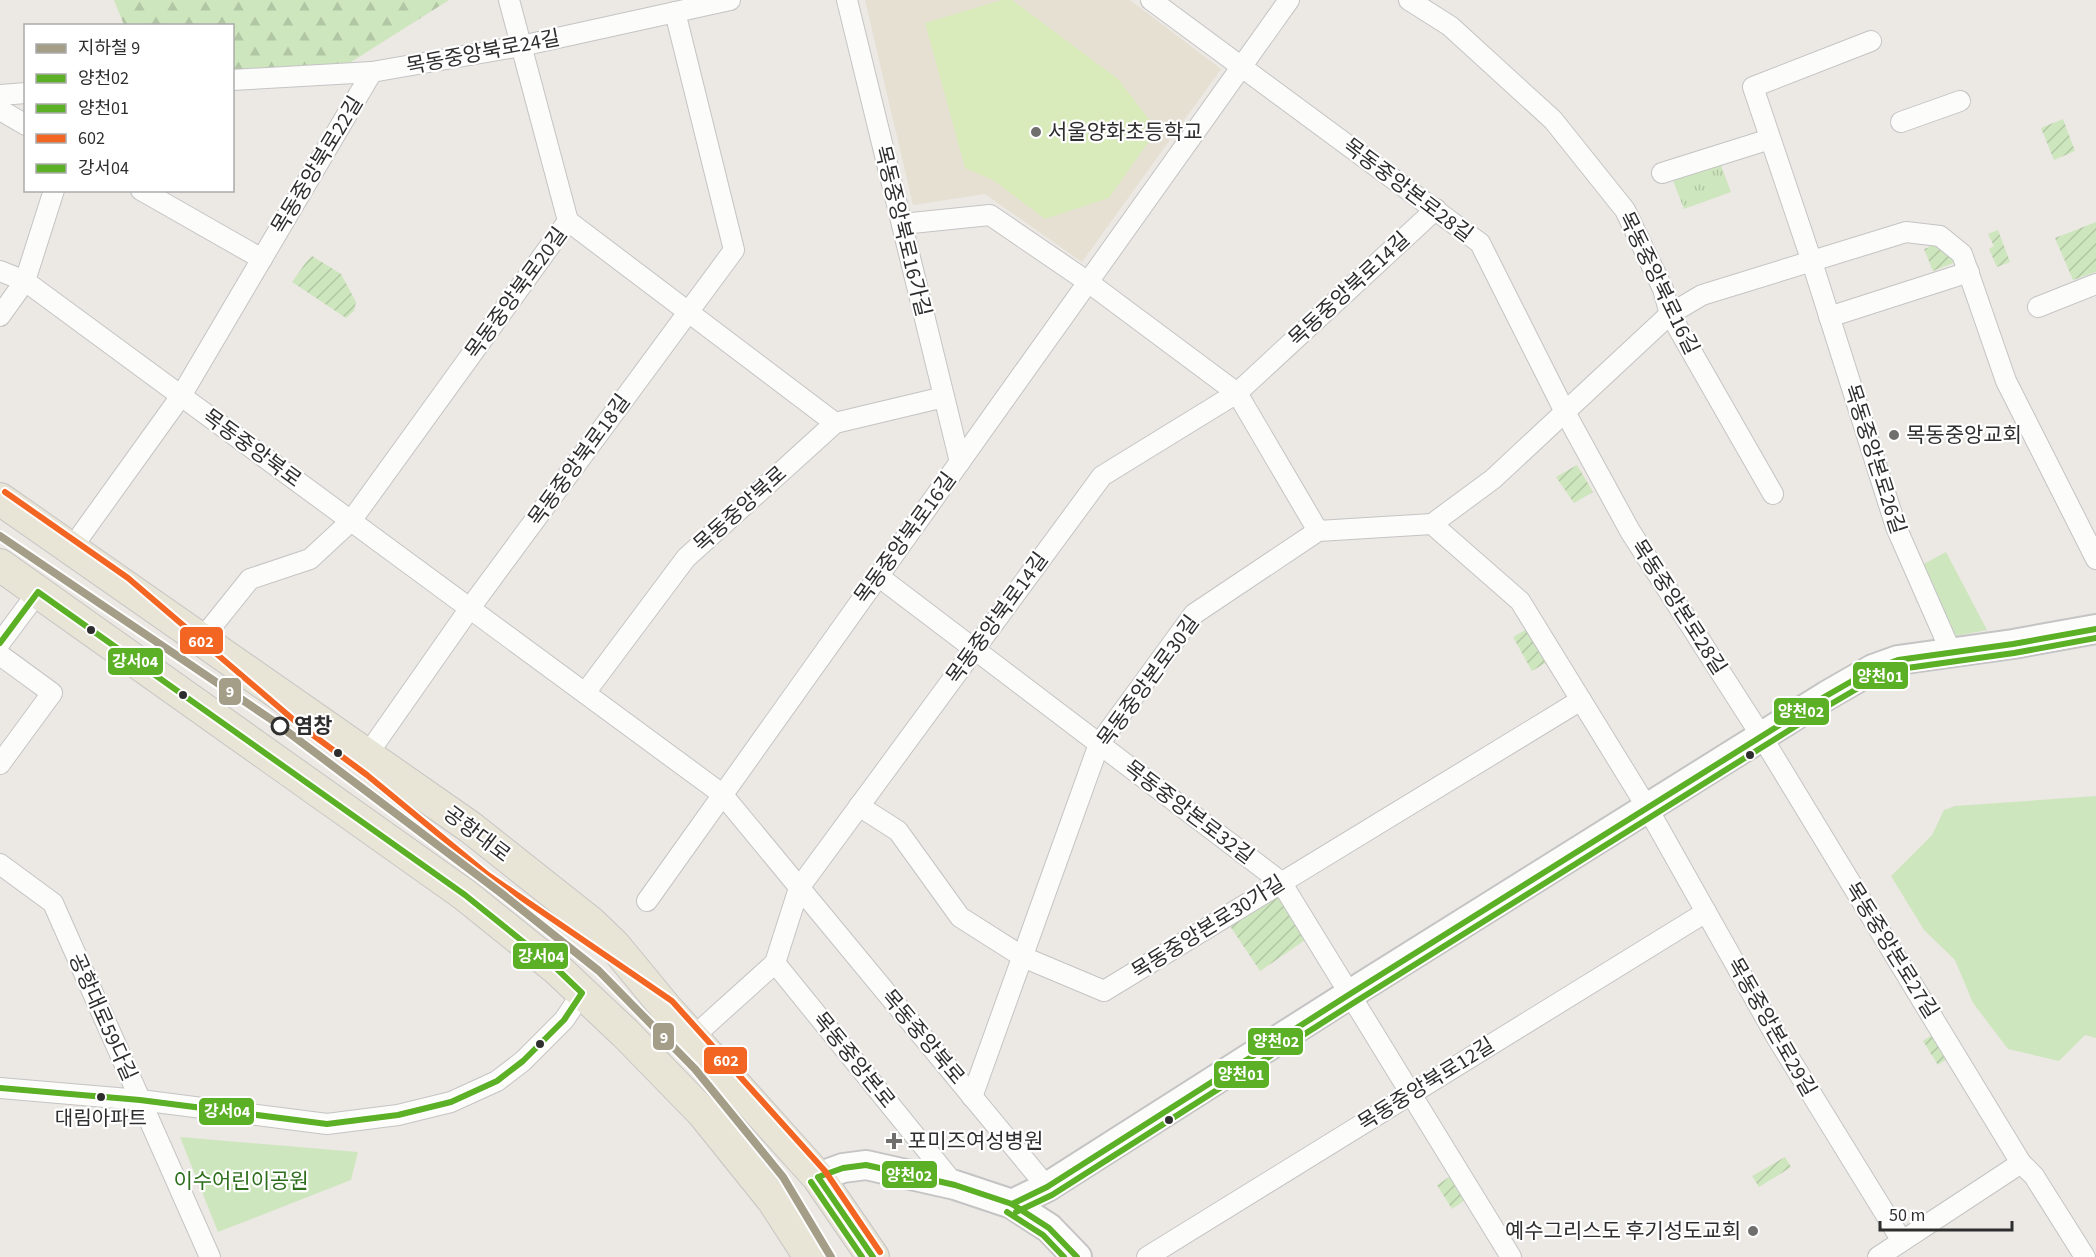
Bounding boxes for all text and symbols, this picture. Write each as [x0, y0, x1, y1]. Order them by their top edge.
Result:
street label: 목동중앙북로24길 [404, 22, 562, 82]
legend [24, 24, 234, 192]
text: 지하철 9 [78, 36, 140, 61]
text: 양천02 [78, 66, 129, 91]
street label: 목동중앙북로22길 [264, 90, 370, 240]
text: 양천01 [78, 96, 129, 121]
place label: 서울양화초등학교 [1048, 117, 1203, 147]
marker: 서울양화초등학교 [1029, 125, 1043, 139]
text: 602 [78, 126, 105, 151]
street label: 목동중앙본로28길 [1337, 131, 1479, 249]
street label: 목동중앙북로16가길 [867, 142, 939, 320]
text: 강서04 [78, 156, 129, 181]
street label: 목동중앙북로16길 [1611, 206, 1707, 360]
street label: 목동중앙북로20길 [458, 221, 574, 365]
street label: 목동중앙북로14길 [1282, 225, 1416, 353]
street label: 목동중앙본로26길 [1837, 380, 1913, 538]
street label: 목동중앙북로18길 [521, 388, 637, 532]
street label: 목동중앙북로 [196, 402, 308, 494]
place label: 목동중앙교회 [1906, 420, 2022, 450]
marker: 목동중앙교회 [1887, 428, 1901, 442]
street label: 목동중앙북로 [687, 459, 793, 559]
street label: 목동중앙북로16길 [847, 466, 963, 610]
street label: 목동중앙본로28길 [1624, 533, 1734, 681]
street label: 목동중앙북로14길 [939, 546, 1055, 690]
street label: 목동중앙본로30길 [1090, 609, 1206, 753]
unlabelled marker [85, 624, 97, 636]
line badge: 602 [179, 626, 224, 655]
text: 602 [188, 631, 214, 653]
line badge: 강서04 [107, 647, 164, 676]
text: 강서04 [112, 651, 159, 673]
line badge: 양천01 [1852, 661, 1909, 690]
text: 양천01 [1857, 666, 1903, 688]
line badge: 9 [218, 677, 242, 706]
text: 9 [226, 681, 234, 703]
unlabelled marker [177, 689, 189, 701]
line badge: 양천02 [1773, 697, 1830, 726]
text: 양천02 [1778, 701, 1824, 723]
place label: 염창 [294, 711, 333, 741]
marker: 염창 [271, 717, 289, 735]
unlabelled marker [332, 747, 344, 759]
unlabelled marker [1744, 749, 1756, 761]
street label: 목동중앙본로32길 [1118, 753, 1260, 871]
street label: 공항대로 [437, 799, 517, 869]
street label: 목동중앙본로30가길 [1126, 868, 1290, 986]
street label: 목동중앙본로27길 [1838, 876, 1946, 1024]
line badge: 강서04 [512, 942, 569, 970]
text: 강서04 [518, 946, 565, 968]
street label: 공항대로59다길 [61, 948, 145, 1086]
street label: 목동중앙본로29길 [1720, 952, 1824, 1102]
street label: 목동중앙북로 [874, 983, 972, 1091]
street label: 목동중앙본로 [806, 1006, 902, 1114]
line badge: 9 [652, 1022, 675, 1051]
text: 9 [660, 1027, 668, 1049]
line badge: 양천02 [1247, 1027, 1304, 1056]
street label: 목동중앙북로12길 [1352, 1030, 1500, 1138]
text: 양천02 [1253, 1031, 1299, 1053]
unlabelled marker [534, 1038, 546, 1050]
line badge: 602 [703, 1046, 748, 1075]
text: 602 [713, 1050, 739, 1072]
line badge: 양천01 [1213, 1060, 1270, 1089]
text: 양천01 [1218, 1064, 1264, 1086]
marker: 대림아파트 [95, 1091, 107, 1103]
line badge: 강서04 [198, 1097, 255, 1126]
text: 강서04 [204, 1101, 251, 1123]
place label: 대림아파트 [55, 1105, 147, 1133]
unlabelled marker [1163, 1114, 1175, 1126]
place label: 포미즈여성병원 [908, 1126, 1043, 1156]
marker: 포미즈여성병원 [885, 1132, 903, 1150]
line badge: 양천02 [881, 1160, 938, 1189]
text: 양천02 [886, 1165, 932, 1187]
park label: 이수어린이공원 [173, 1166, 309, 1196]
scale bar [1880, 1194, 2012, 1232]
text: 50 m [1889, 1203, 1925, 1228]
place label: 예수그리스도 후기성도교회 [1505, 1216, 1741, 1246]
marker: 예수그리스도 후기성도교회 [1746, 1224, 1760, 1238]

